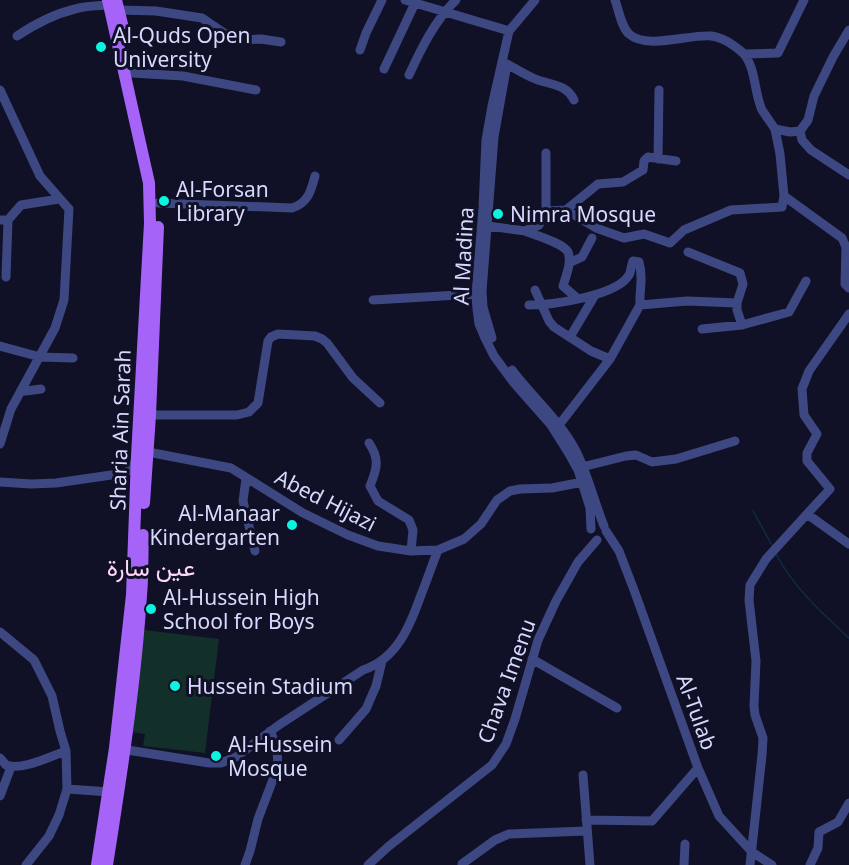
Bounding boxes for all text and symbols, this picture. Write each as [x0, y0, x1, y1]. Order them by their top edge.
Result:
place label: Al-Quds Open University [113, 21, 251, 73]
marker: Al-Quds Open University [94, 40, 108, 54]
place label: Al-Forsan Library [176, 175, 269, 227]
marker: Al-Forsan Library [157, 194, 171, 208]
place label: Nimra Mosque [510, 200, 656, 228]
street label: Al Madina [446, 206, 480, 306]
marker: Nimra Mosque [491, 207, 505, 221]
street label: Sharia Ain Sarah [103, 349, 137, 511]
street label: Abed Hijazi [271, 463, 381, 537]
place label: Al-Manaar Kindergarten [150, 499, 280, 551]
marker: Al-Manaar Kindergarten [285, 518, 299, 532]
district label: عين سارة [107, 550, 195, 583]
place label: Al-Hussein High School for Boys [163, 583, 320, 635]
marker: Al-Hussein High School for Boys [144, 602, 158, 616]
street label: Chava Imenu [471, 615, 541, 747]
street label: Al-Tulab [670, 670, 724, 754]
place label: Hussein Stadium [187, 672, 353, 700]
marker: Hussein Stadium [168, 679, 182, 693]
place label: Al-Hussein Mosque [228, 730, 333, 782]
marker: Al-Hussein Mosque [209, 749, 223, 763]

